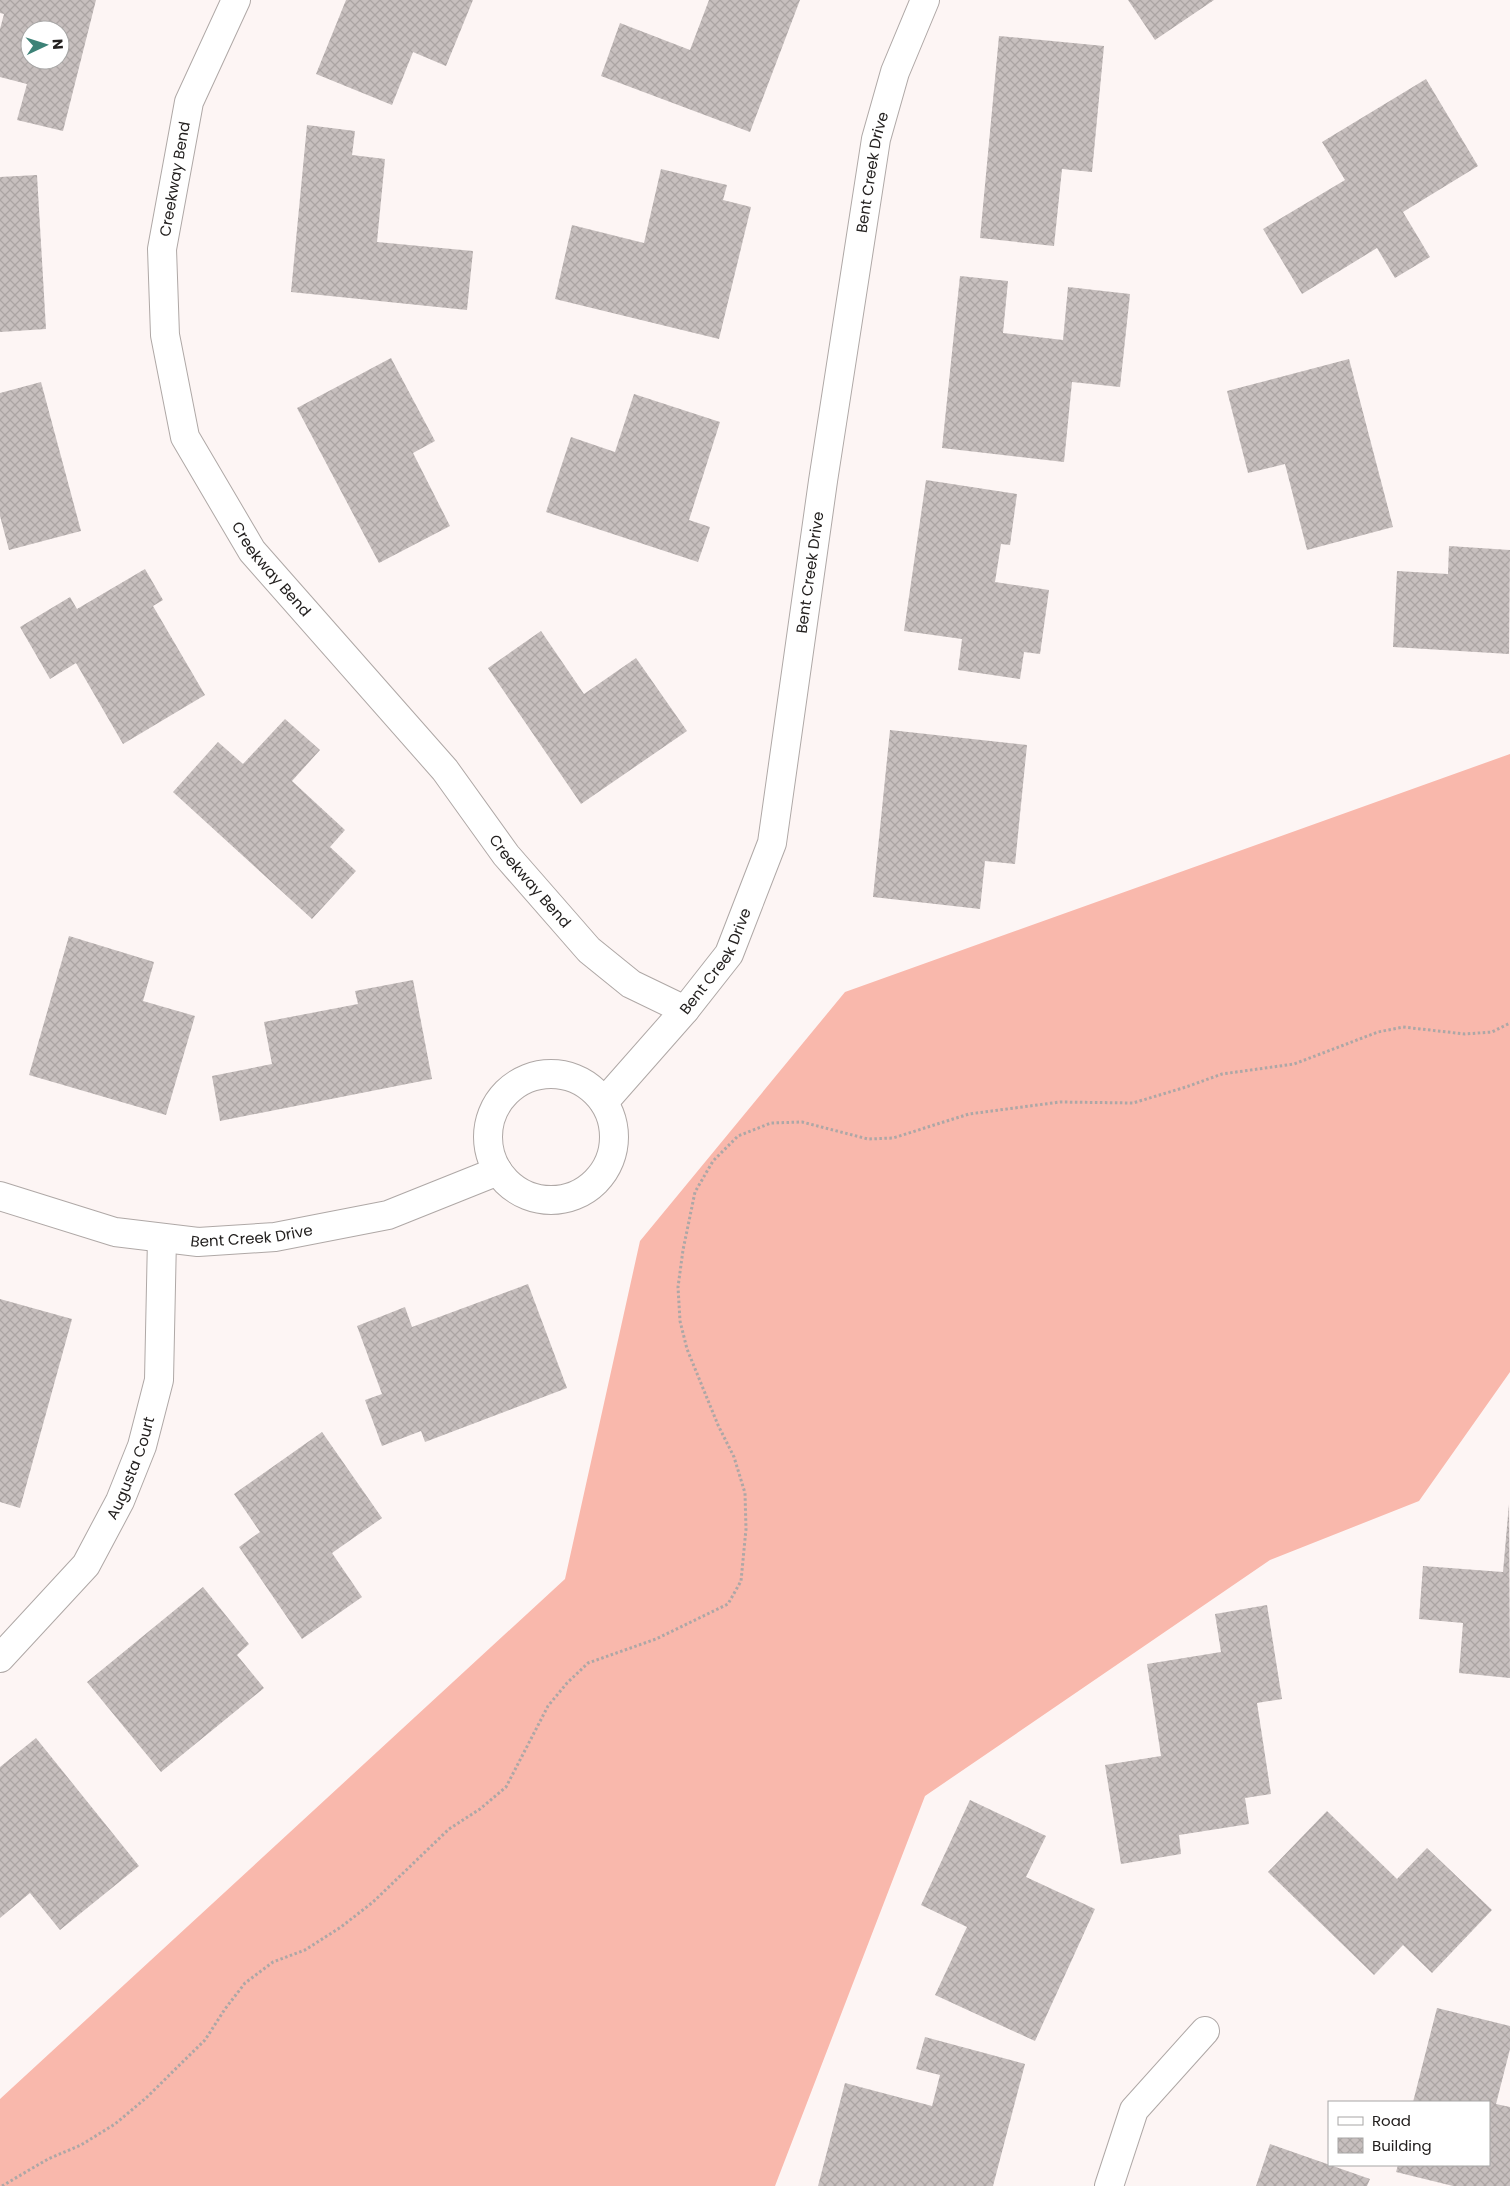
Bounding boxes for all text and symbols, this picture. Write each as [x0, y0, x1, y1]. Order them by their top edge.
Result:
north arrow [20, 20, 70, 70]
text: N [48, 38, 68, 50]
street label: Bent Creek Drive [851, 109, 893, 234]
street label: Creekway Bend [154, 120, 195, 238]
street label: Bent Creek Drive [791, 510, 829, 635]
street label: Creekway Bend [227, 518, 316, 621]
street label: Creekway Bend [485, 830, 576, 932]
street label: Bent Creek Drive [674, 905, 756, 1019]
street label: Bent Creek Drive [189, 1219, 314, 1252]
street label: Augusta Court [101, 1414, 159, 1523]
legend [1328, 2101, 1490, 2166]
text: Road [1372, 2110, 1411, 2131]
text: Building [1372, 2135, 1432, 2156]

